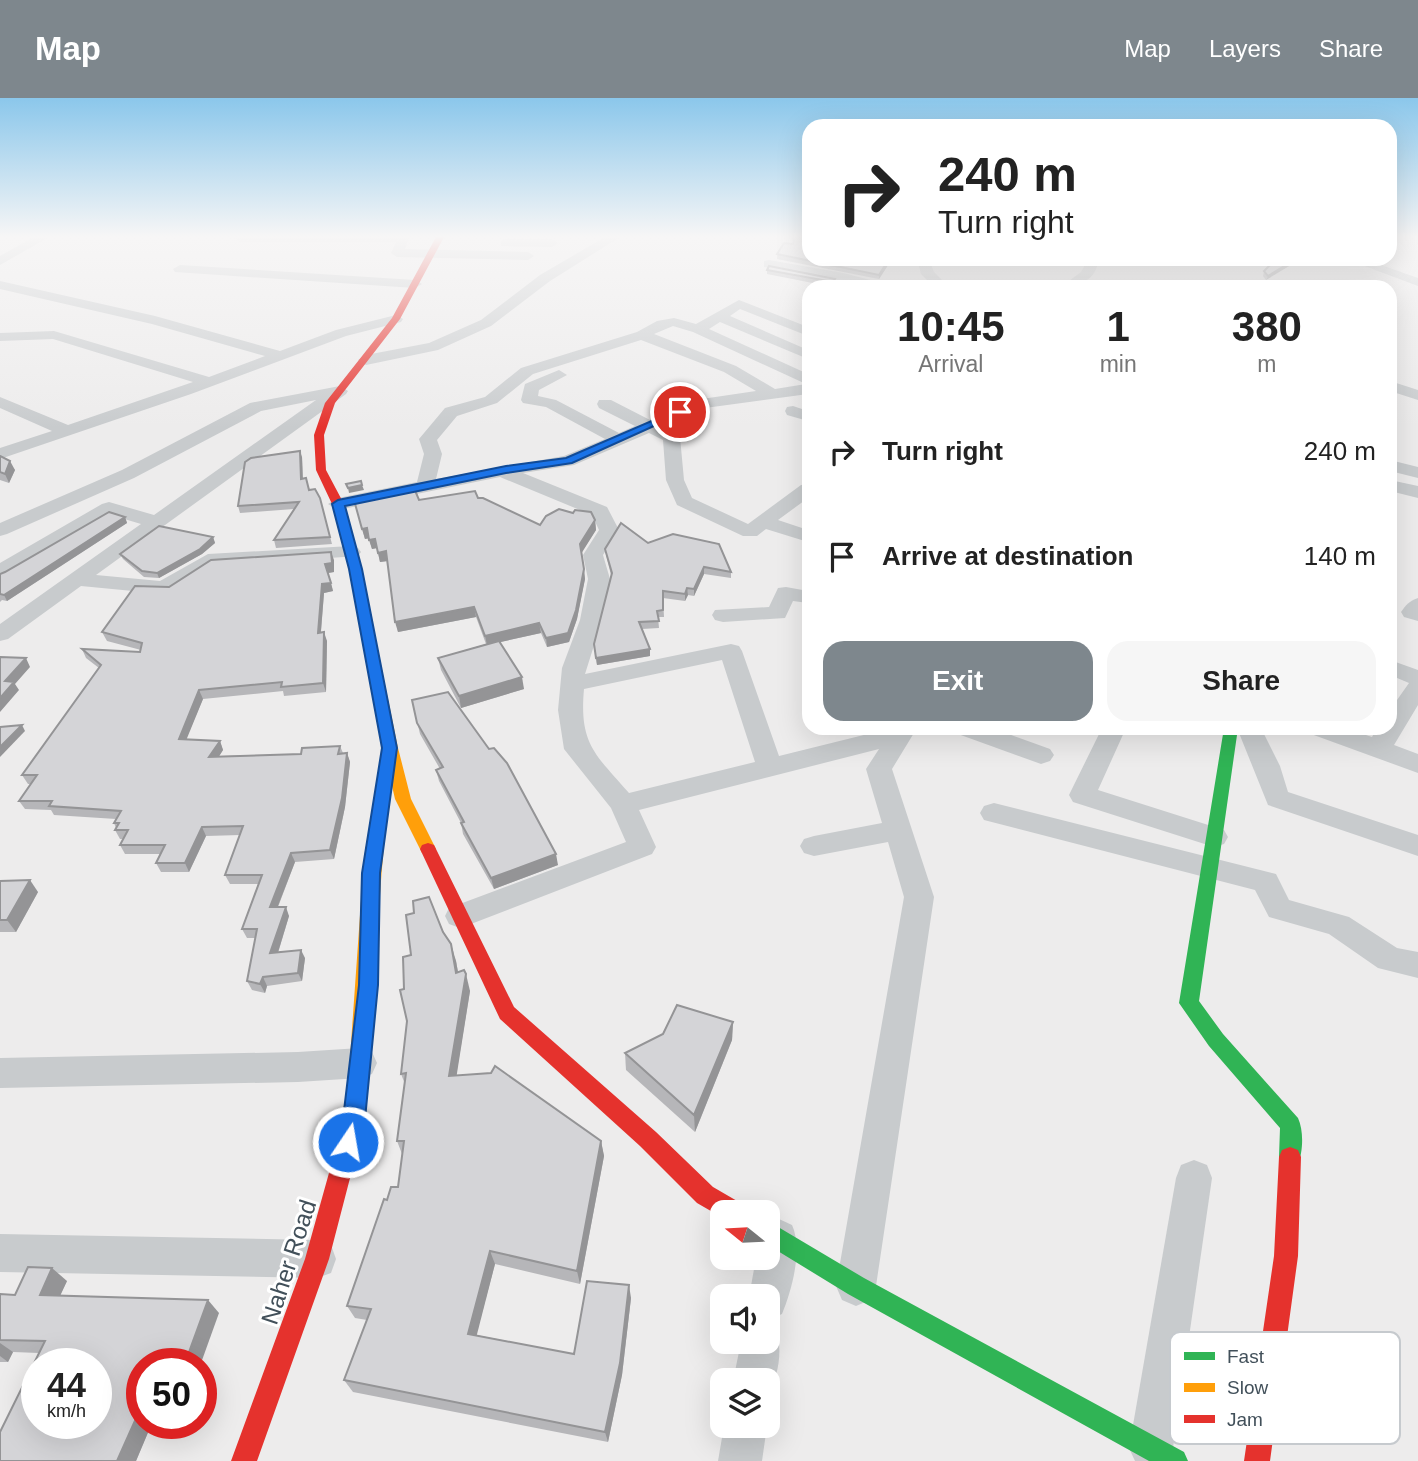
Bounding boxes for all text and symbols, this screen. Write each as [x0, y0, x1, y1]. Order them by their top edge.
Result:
text: Map [35, 30, 101, 67]
text: Map [1124, 35, 1171, 62]
text: Layers [1209, 35, 1281, 62]
text: Share [1319, 35, 1383, 62]
icon: right [823, 147, 914, 238]
text: 240 m [938, 147, 1077, 201]
text: Turn right [938, 204, 1074, 240]
text: 10:45 [897, 303, 1005, 350]
text: 1 [1106, 303, 1130, 350]
text: 380 [1232, 303, 1302, 350]
text: Arrival [918, 351, 983, 377]
text: min [1100, 351, 1137, 377]
text: m [1257, 351, 1276, 377]
pin [650, 382, 710, 442]
icon: arrive [661, 393, 699, 431]
icon: right [823, 433, 861, 471]
text: Turn right [882, 436, 1003, 466]
text: 240 m [1304, 436, 1376, 466]
icon: arrive [823, 538, 861, 576]
text: Arrive at destination [882, 541, 1133, 571]
text: 140 m [1304, 541, 1376, 571]
button: Exit [823, 641, 1093, 721]
button: Share [1107, 641, 1376, 721]
position arrow [311, 1105, 385, 1179]
street label: Naher Road [256, 1196, 321, 1328]
north arrow [710, 1200, 780, 1270]
map controls [710, 1200, 780, 1438]
button: sound [710, 1284, 780, 1354]
legend [1170, 1332, 1400, 1444]
text: Fast [1227, 1346, 1265, 1367]
speed limit sign: 50 [126, 1348, 217, 1439]
text: 44 [47, 1365, 86, 1404]
button: layers [710, 1368, 780, 1438]
text: Slow [1227, 1377, 1268, 1398]
text: km/h [47, 1401, 86, 1421]
text: Jam [1227, 1409, 1263, 1430]

